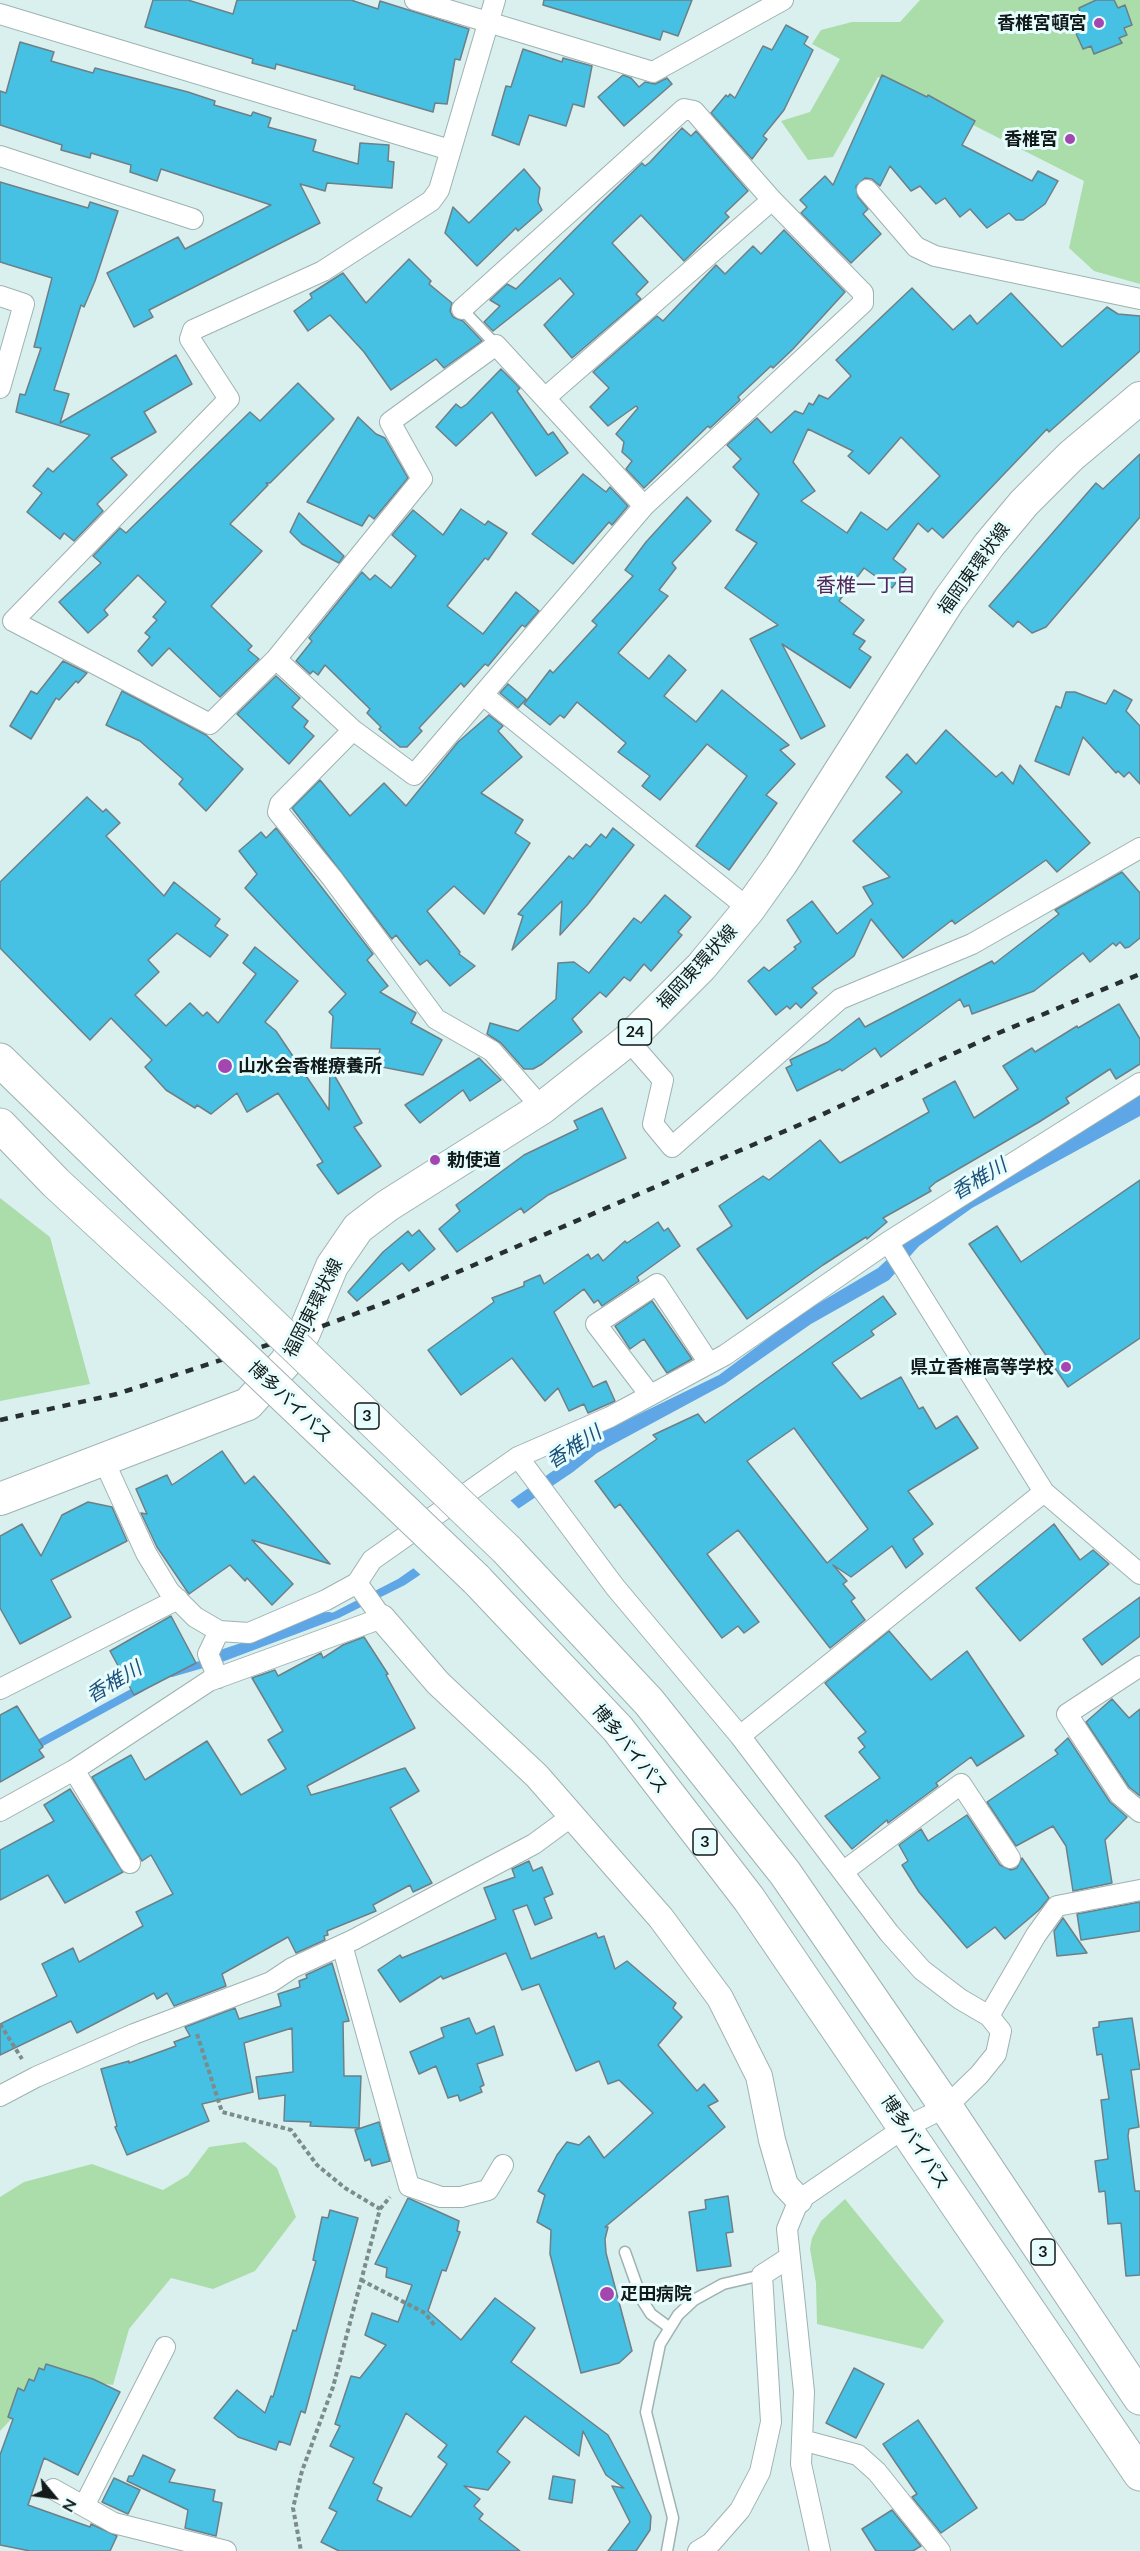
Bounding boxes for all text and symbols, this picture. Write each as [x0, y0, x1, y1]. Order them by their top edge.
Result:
place label: 香椎宮頓宮 [997, 12, 1087, 34]
marker: 香椎宮頓宮 [1092, 16, 1106, 30]
place label: 香椎宮 [1004, 128, 1058, 150]
marker: 香椎宮 [1063, 132, 1077, 146]
street label: 福岡東環状線 [934, 519, 1014, 619]
district label: 香椎一丁目 [816, 574, 916, 598]
street label: 福岡東環状線 [652, 920, 742, 1014]
road number: 24 [618, 1019, 652, 1045]
place label: 山水会香椎療養所 [238, 1055, 382, 1077]
marker: 山水会香椎療養所 [216, 1057, 234, 1075]
place label: 勅使道 [447, 1149, 501, 1171]
marker: 勅使道 [428, 1153, 442, 1167]
water label: 香椎川 [947, 1153, 1011, 1205]
street label: 福岡東環状線 [279, 1255, 347, 1361]
place label: 県立香椎高等学校 [910, 1356, 1054, 1378]
street label: 博多バイパス [244, 1357, 336, 1447]
marker: 県立香椎高等学校 [1059, 1360, 1073, 1374]
road number: 3 [355, 1403, 379, 1429]
water label: 香椎川 [542, 1421, 606, 1473]
water label: 香椎川 [82, 1656, 146, 1708]
street label: 博多バイパス [588, 1700, 672, 1798]
road number: 3 [693, 1829, 717, 1855]
street label: 博多バイパス [877, 2091, 953, 2193]
road number: 3 [1031, 2239, 1055, 2265]
place label: 疋田病院 [620, 2283, 692, 2305]
marker: 疋田病院 [598, 2285, 616, 2303]
north arrow [24, 2467, 84, 2527]
text: N [59, 2496, 81, 2516]

